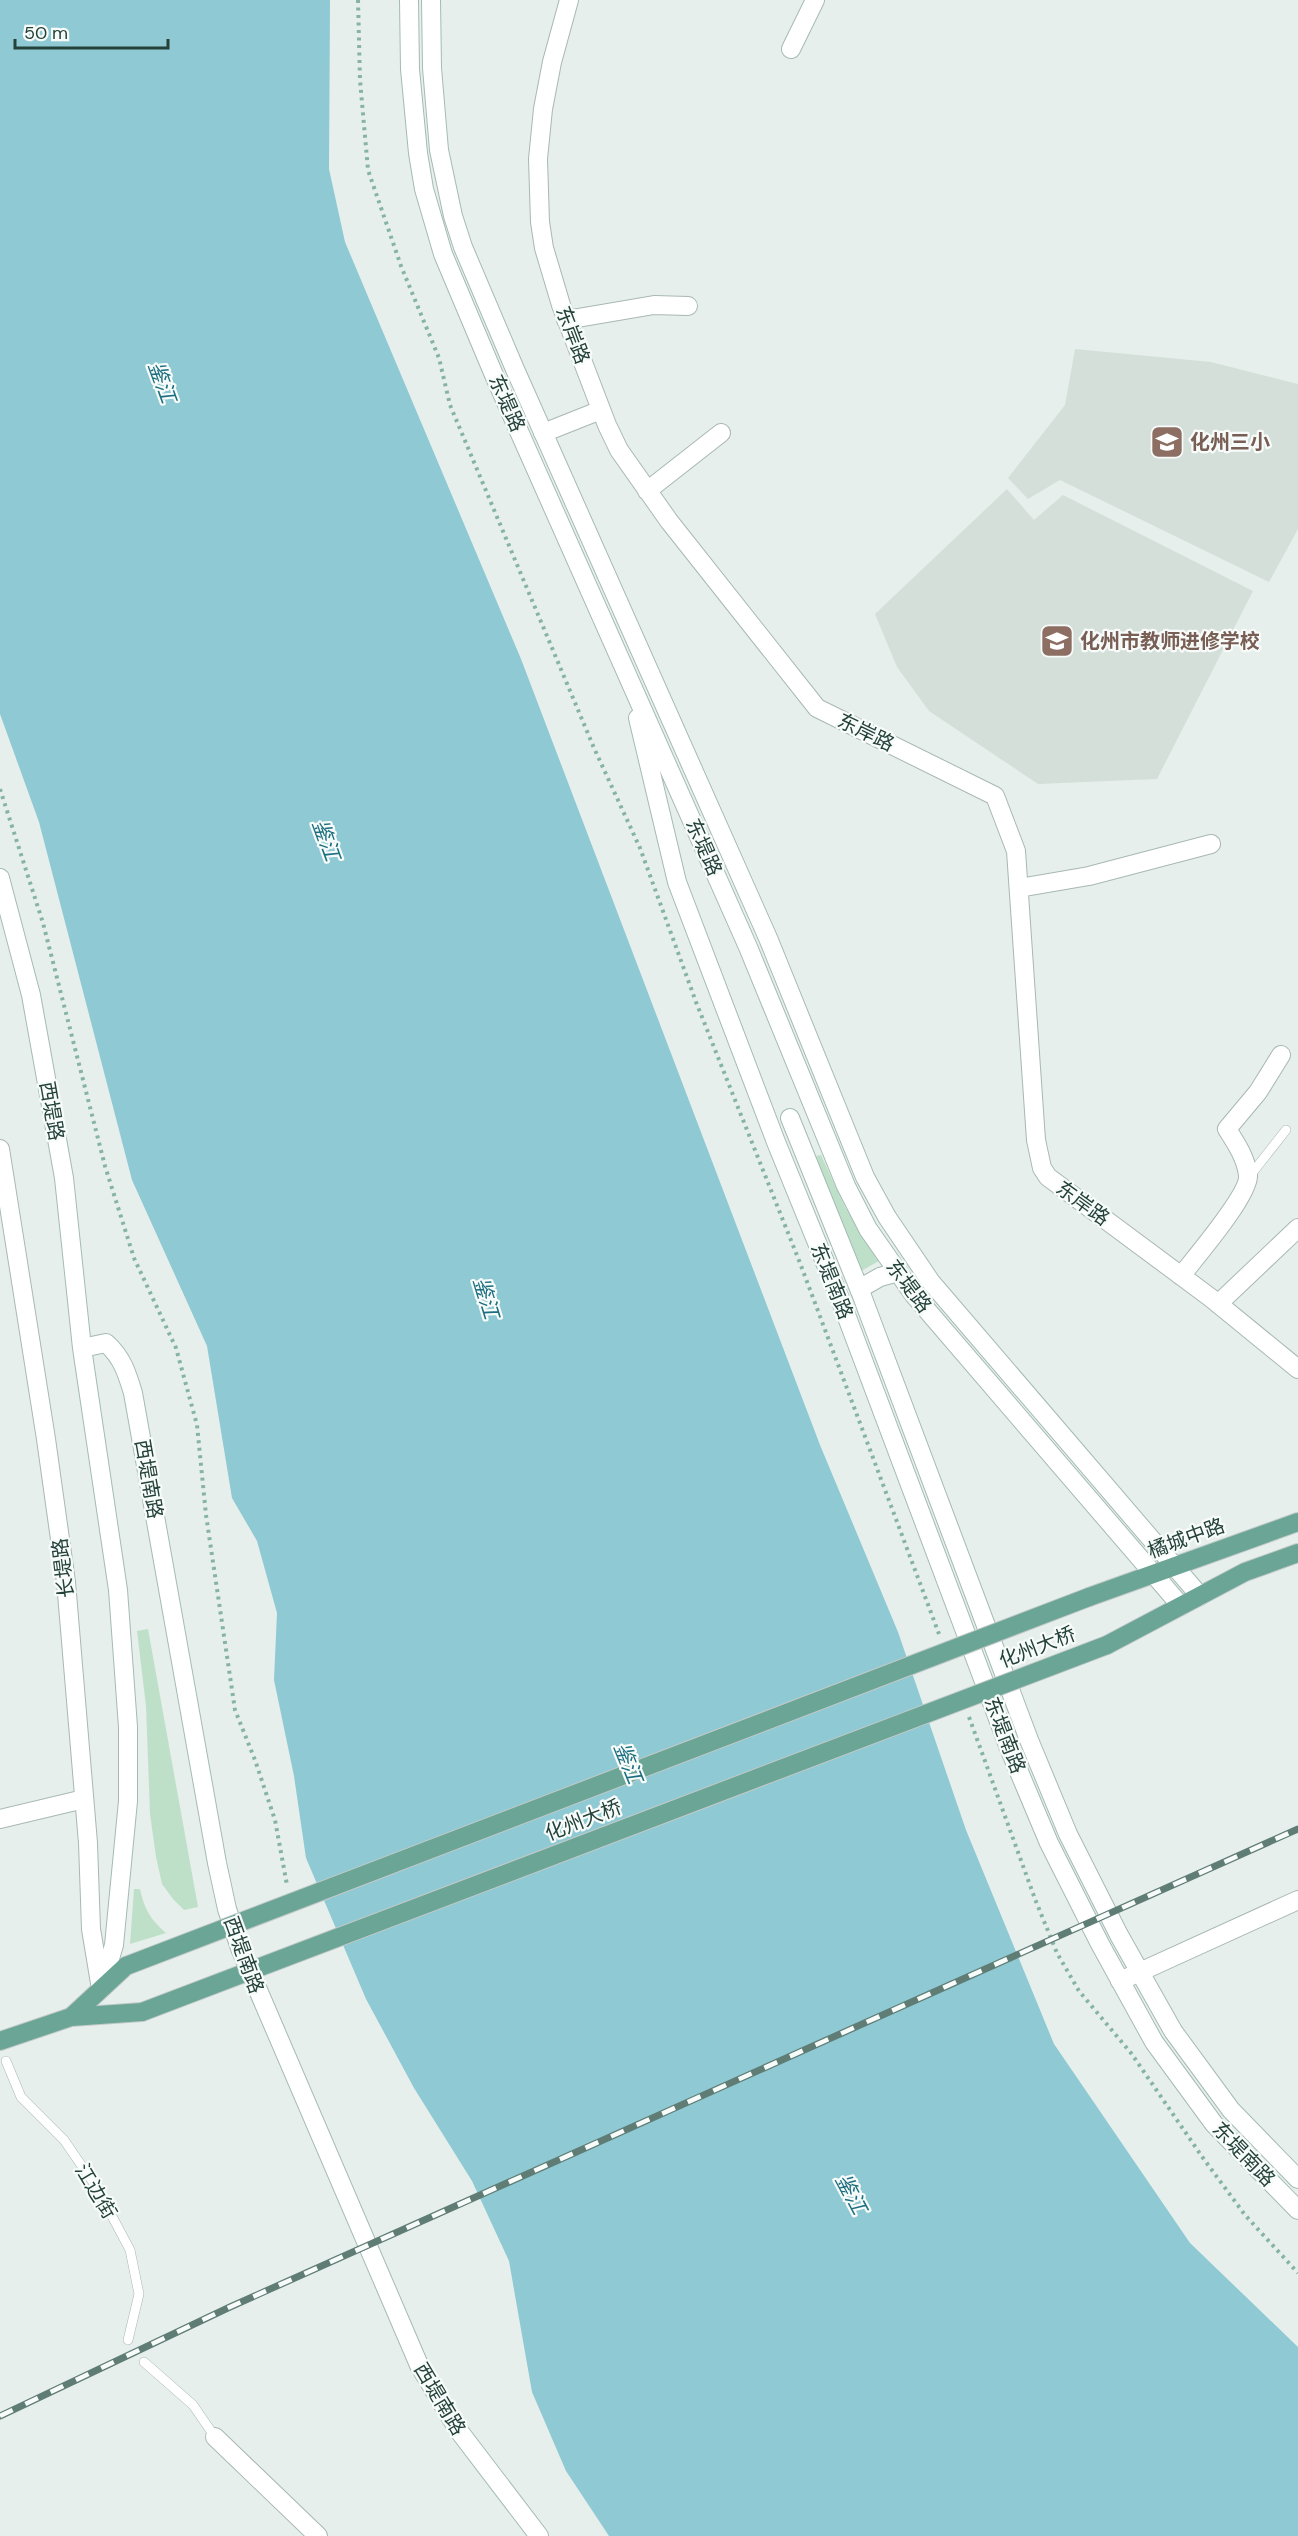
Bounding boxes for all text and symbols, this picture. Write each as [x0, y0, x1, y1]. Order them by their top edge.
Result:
scale bar [15, 12, 168, 50]
text: 50 m [24, 21, 68, 45]
street label: 东岸路 [550, 302, 596, 368]
water label: 鉴江 [142, 357, 183, 408]
street label: 东堤路 [483, 370, 531, 436]
school or university icon: 化州三小 [1149, 424, 1185, 460]
place label: 化州三小 [1190, 429, 1270, 455]
school or university icon: 化州市教师进修学校 [1039, 623, 1075, 659]
place label: 化州市教师进修学校 [1080, 628, 1260, 654]
street label: 东岸路 [833, 707, 899, 757]
street label: 东堤路 [680, 814, 728, 880]
water label: 鉴江 [306, 815, 347, 866]
street label: 西堤路 [34, 1079, 70, 1143]
street label: 东岸路 [1051, 1175, 1115, 1231]
street label: 东堤南路 [805, 1239, 859, 1323]
street label: 东堤路 [881, 1254, 937, 1318]
water label: 鉴江 [466, 1274, 506, 1324]
street label: 西堤南路 [129, 1437, 169, 1521]
street label: 橘城中路 [1144, 1512, 1228, 1564]
street label: 长堤路 [46, 1537, 80, 1599]
street label: 化州大桥 [995, 1621, 1079, 1673]
street label: 东堤南路 [979, 1693, 1031, 1777]
water label: 鉴江 [607, 1738, 650, 1790]
street label: 化州大桥 [541, 1794, 625, 1846]
street label: 西堤南路 [218, 1913, 270, 1997]
street label: 东堤南路 [1207, 2116, 1281, 2192]
street label: 江边街 [69, 2159, 123, 2223]
water label: 鉴江 [829, 2169, 874, 2221]
street label: 西堤南路 [408, 2358, 472, 2440]

